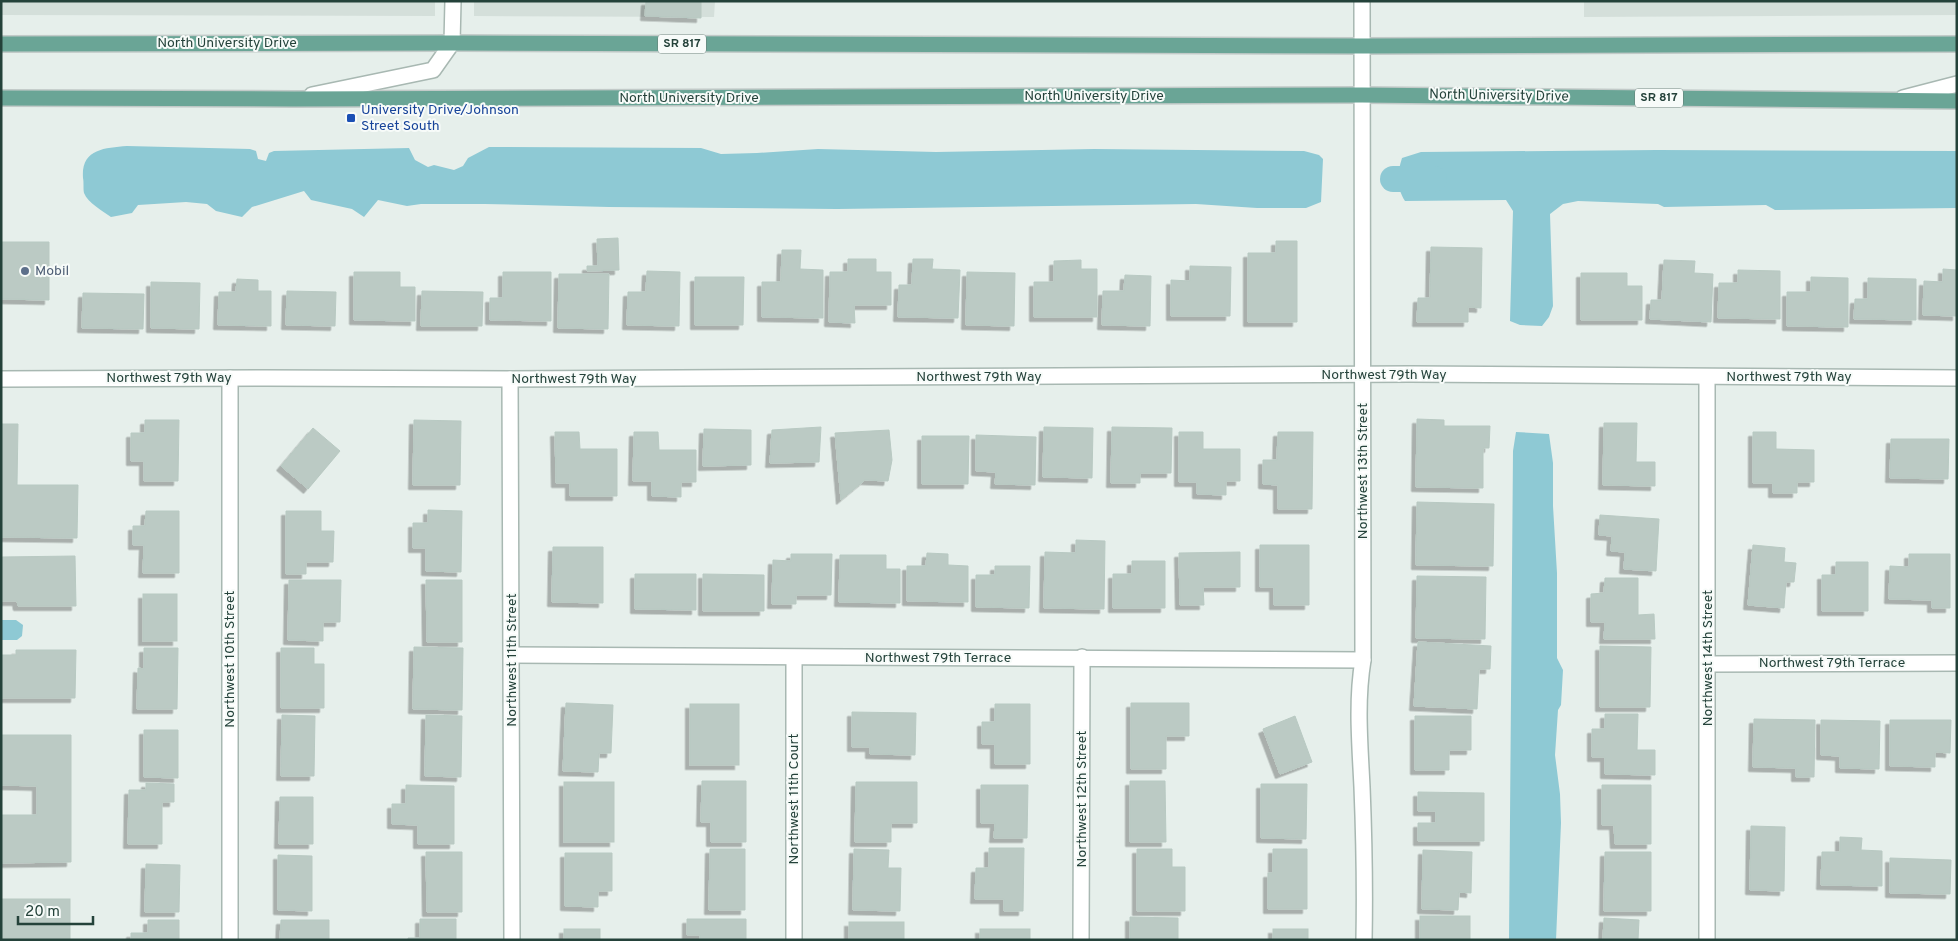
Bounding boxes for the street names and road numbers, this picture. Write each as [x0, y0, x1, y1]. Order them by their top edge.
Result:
road number: SR 817 [658, 34, 706, 54]
street label: North University Drive [157, 35, 297, 52]
street label: North University Drive [1429, 86, 1569, 106]
street label: North University Drive [1024, 88, 1164, 105]
road number: SR 817 [1635, 89, 1683, 108]
street label: North University Drive [619, 90, 759, 107]
street label: Northwest 79th Way [1321, 367, 1447, 384]
street label: Northwest 79th Way [916, 369, 1042, 386]
street label: Northwest 79th Way [1726, 369, 1852, 386]
street label: Northwest 79th Way [106, 370, 232, 387]
street label: Northwest 79th Way [511, 371, 637, 388]
street label: Northwest 13th Street [1355, 403, 1372, 539]
street label: Northwest 10th Street [222, 590, 239, 728]
street label: Northwest 14th Street [1700, 590, 1717, 726]
street label: Northwest 11th Street [504, 593, 521, 727]
street label: Northwest 79th Terrace [865, 650, 1011, 667]
street label: Northwest 79th Terrace [1759, 655, 1905, 672]
street label: Northwest 12th Street [1074, 731, 1091, 867]
street label: Northwest 11th Court [786, 734, 803, 864]

